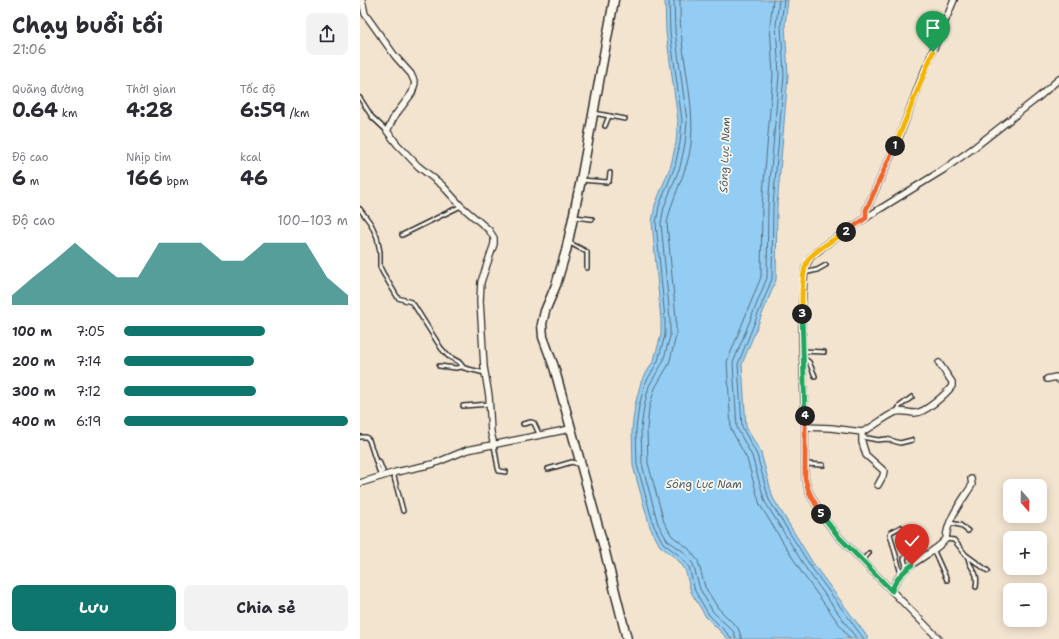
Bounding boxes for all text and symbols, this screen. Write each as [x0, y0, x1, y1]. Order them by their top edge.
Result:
text: Chạy buổi tối [12, 11, 163, 40]
pin [916, 11, 950, 52]
button: share [306, 13, 348, 55]
icon: arrive [922, 17, 944, 39]
text: 21:06 [12, 41, 47, 58]
text: Quãng đường [12, 82, 84, 97]
text: Thời gian [126, 82, 176, 97]
text: Tốc độ [240, 82, 275, 97]
text: 0.64 [12, 97, 58, 123]
text: 4:28 [126, 97, 173, 123]
text: 6:59 [240, 97, 286, 123]
text: km [58, 106, 77, 121]
text: /km [286, 106, 309, 121]
water label: Sông Lục Nam [716, 117, 734, 193]
pin: 1 [885, 136, 905, 156]
text: 1 [892, 138, 898, 153]
text: Độ cao [12, 150, 48, 165]
text: Nhịp tim [126, 150, 171, 165]
text: kcal [240, 150, 261, 165]
text: 6 [12, 165, 26, 191]
text: 166 [126, 165, 163, 191]
text: 46 [240, 165, 268, 191]
text: m [26, 174, 39, 189]
text: bpm [163, 174, 189, 189]
text: Độ cao [12, 212, 55, 229]
text: 100–103 m [277, 212, 348, 229]
pin: 2 [836, 222, 856, 242]
text: 2 [842, 224, 850, 239]
pin: 3 [792, 304, 812, 324]
text: 3 [798, 306, 806, 321]
text: 100 m [12, 323, 52, 340]
text: 7:05 [76, 323, 105, 340]
text: 200 m [12, 353, 55, 370]
text: 7:14 [76, 353, 101, 370]
text: 300 m [12, 383, 56, 400]
text: 7:12 [76, 383, 101, 400]
pin: 4 [795, 406, 815, 426]
text: 4 [801, 408, 809, 423]
text: 400 m [12, 413, 56, 430]
text: 6:19 [76, 413, 101, 430]
water label: Sông Lục Nam [666, 477, 742, 492]
north arrow [1003, 479, 1047, 523]
map controls [1003, 479, 1047, 627]
pin: 5 [811, 504, 831, 524]
text: 5 [818, 506, 824, 521]
pin [895, 524, 929, 565]
icon: check [901, 530, 923, 552]
button: + [1003, 531, 1047, 575]
button: − [1003, 583, 1047, 627]
button: Lưu [12, 585, 176, 631]
button: Chia sẻ [184, 585, 348, 631]

